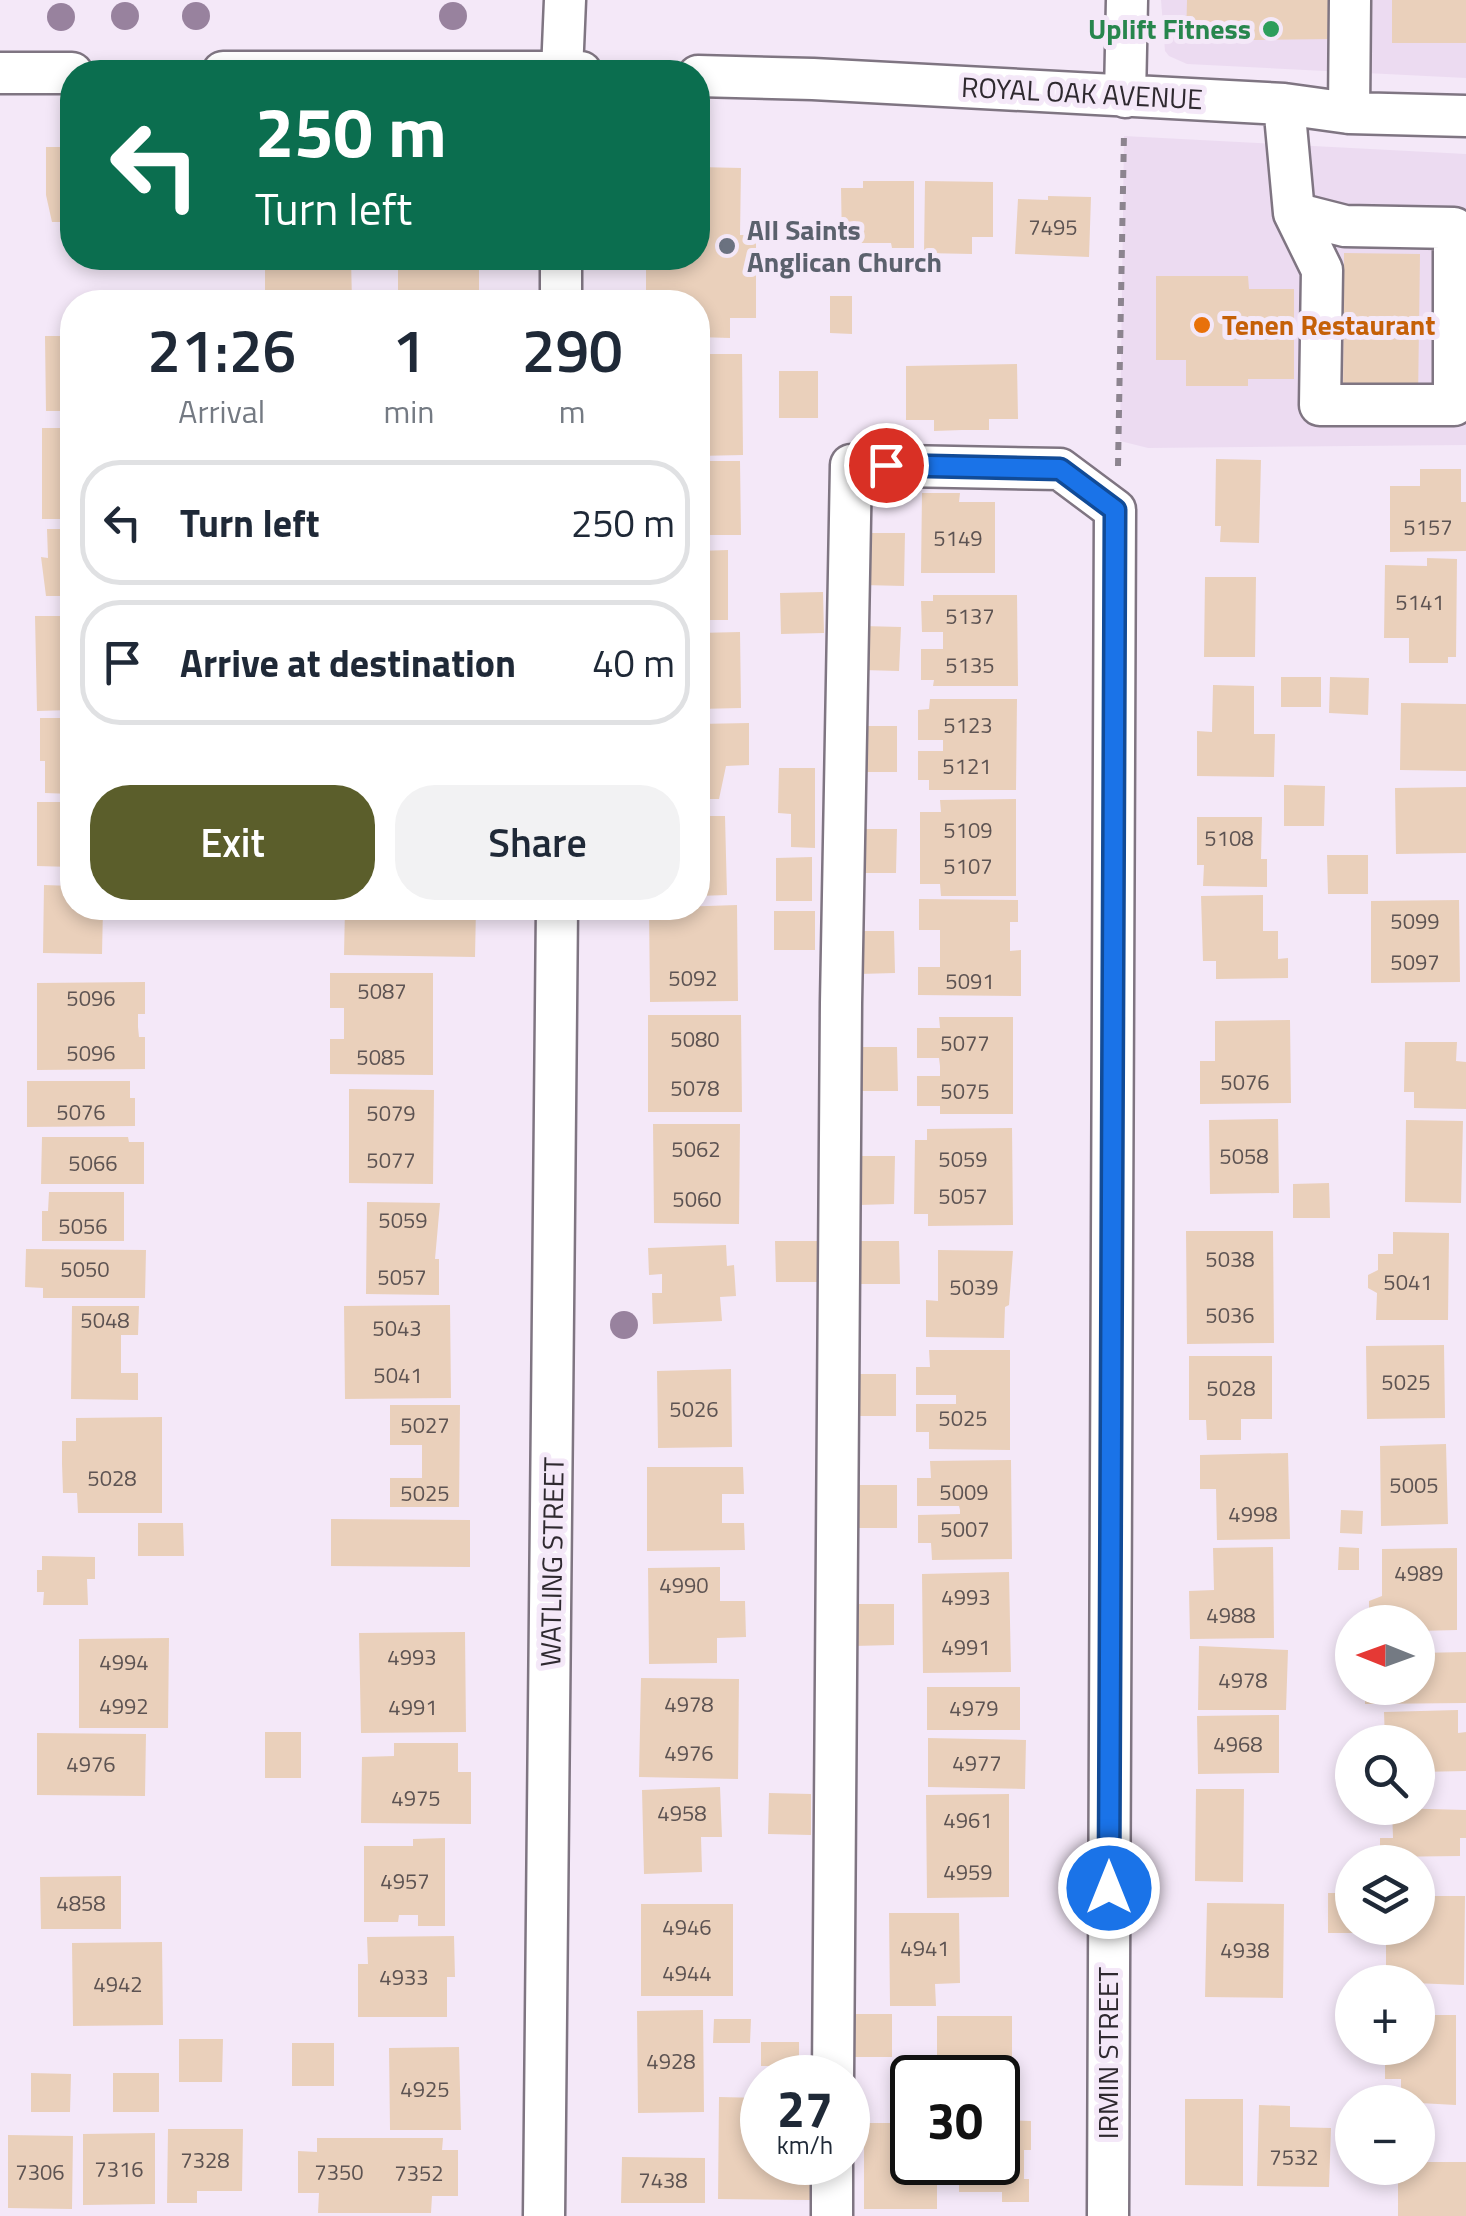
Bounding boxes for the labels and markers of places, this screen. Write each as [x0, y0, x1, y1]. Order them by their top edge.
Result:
place label: Uplift Fitness [1088, 7, 1251, 50]
marker: Uplift Fitness [1260, 18, 1282, 40]
place label: All Saints Anglican Church [747, 208, 942, 283]
marker: All Saints Anglican Church [716, 235, 738, 257]
place label: Tenen Restaurant [1222, 303, 1436, 346]
marker: Tenen Restaurant [1191, 314, 1213, 336]
pin [844, 423, 929, 508]

